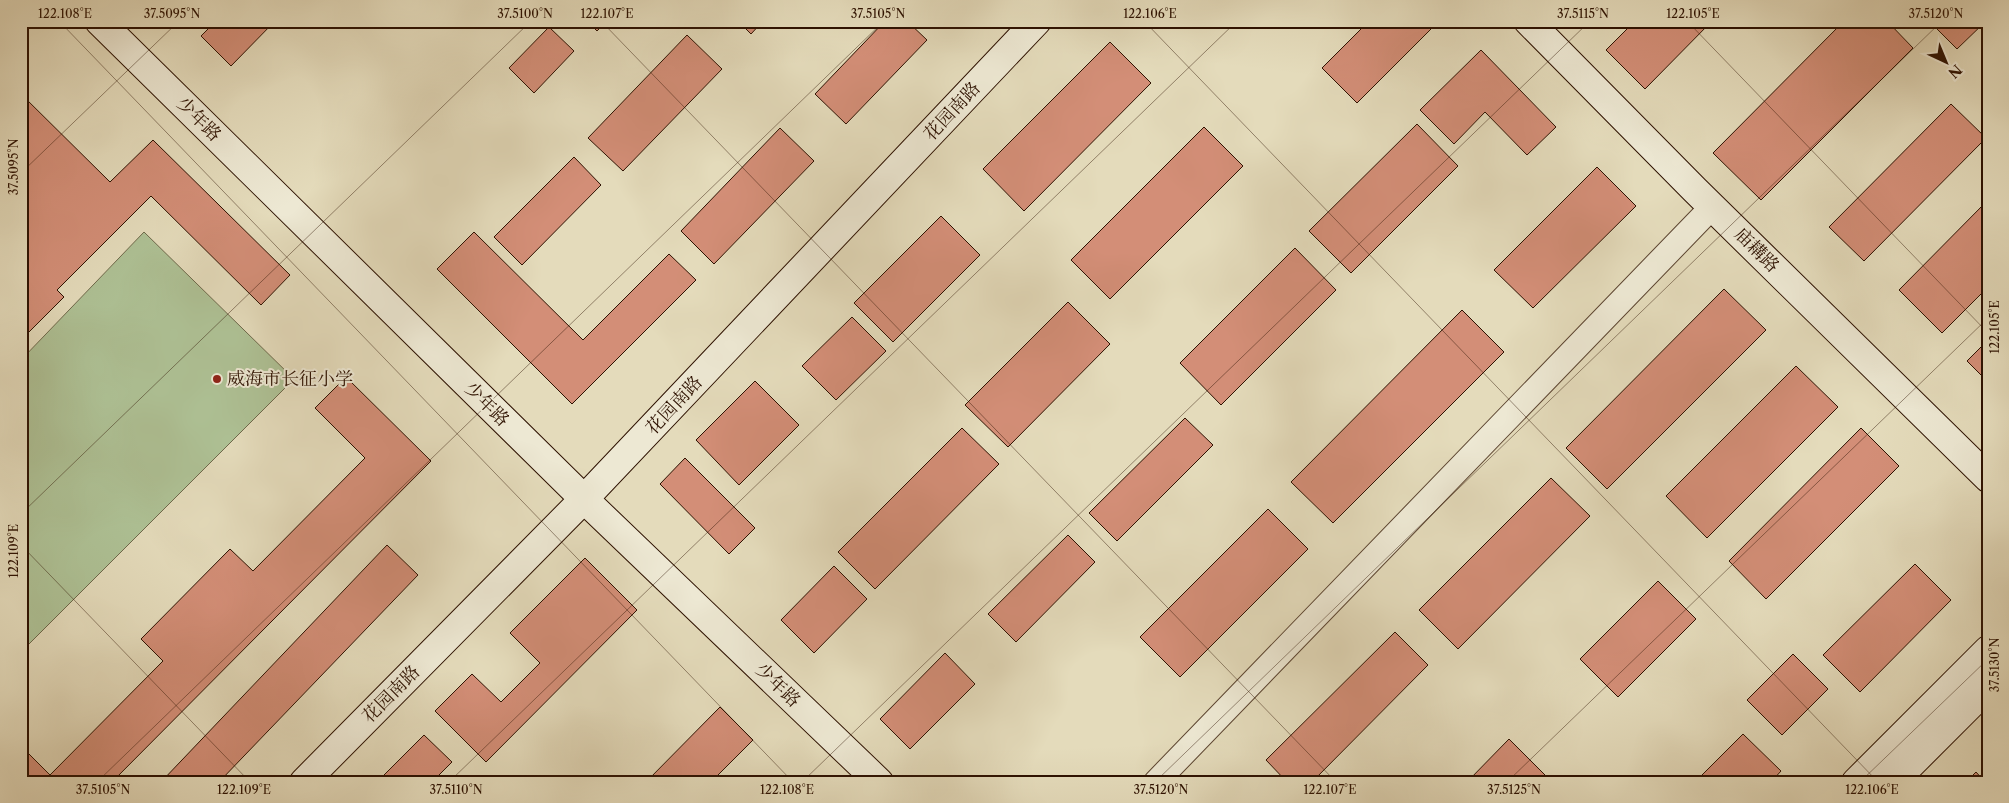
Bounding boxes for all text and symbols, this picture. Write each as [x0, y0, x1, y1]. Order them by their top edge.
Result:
text: 122.108°E [38, 6, 92, 21]
text: 37.5095°N [144, 6, 200, 21]
text: 37.5100°N [497, 6, 553, 21]
text: 122.107°E [581, 6, 633, 21]
text: 37.5105°N [851, 6, 905, 21]
text: 122.106°E [1123, 6, 1177, 21]
text: 37.5115°N [1557, 6, 1609, 21]
text: 122.105°E [1666, 6, 1720, 21]
text: 37.5120°N [1909, 6, 1964, 21]
north arrow [1922, 38, 1972, 88]
text: N [1944, 61, 1966, 82]
street label: 花园南路 [919, 77, 985, 145]
street label: 少年路 [172, 92, 226, 146]
text: 37.5095°N [6, 139, 21, 195]
street label: 庙耩路 [1730, 223, 1784, 277]
text: 122.105°E [1987, 300, 2002, 354]
place label: 威海市长征小学 [227, 368, 353, 390]
street label: 花园南路 [641, 371, 707, 439]
marker: 威海市长征小学 [211, 373, 223, 385]
street label: 少年路 [460, 377, 514, 431]
text: 122.109°E [6, 524, 21, 578]
text: 37.5130°N [1987, 638, 2002, 692]
street label: 少年路 [751, 658, 805, 712]
street label: 花园南路 [358, 661, 424, 727]
text: 37.5105°N [76, 782, 130, 797]
text: 122.109°E [217, 782, 271, 797]
text: 37.5110°N [429, 782, 483, 797]
text: 122.108°E [760, 782, 814, 797]
text: 37.5120°N [1134, 782, 1189, 797]
text: 122.107°E [1304, 782, 1356, 797]
text: 37.5125°N [1487, 782, 1541, 797]
text: 122.106°E [1845, 782, 1899, 797]

